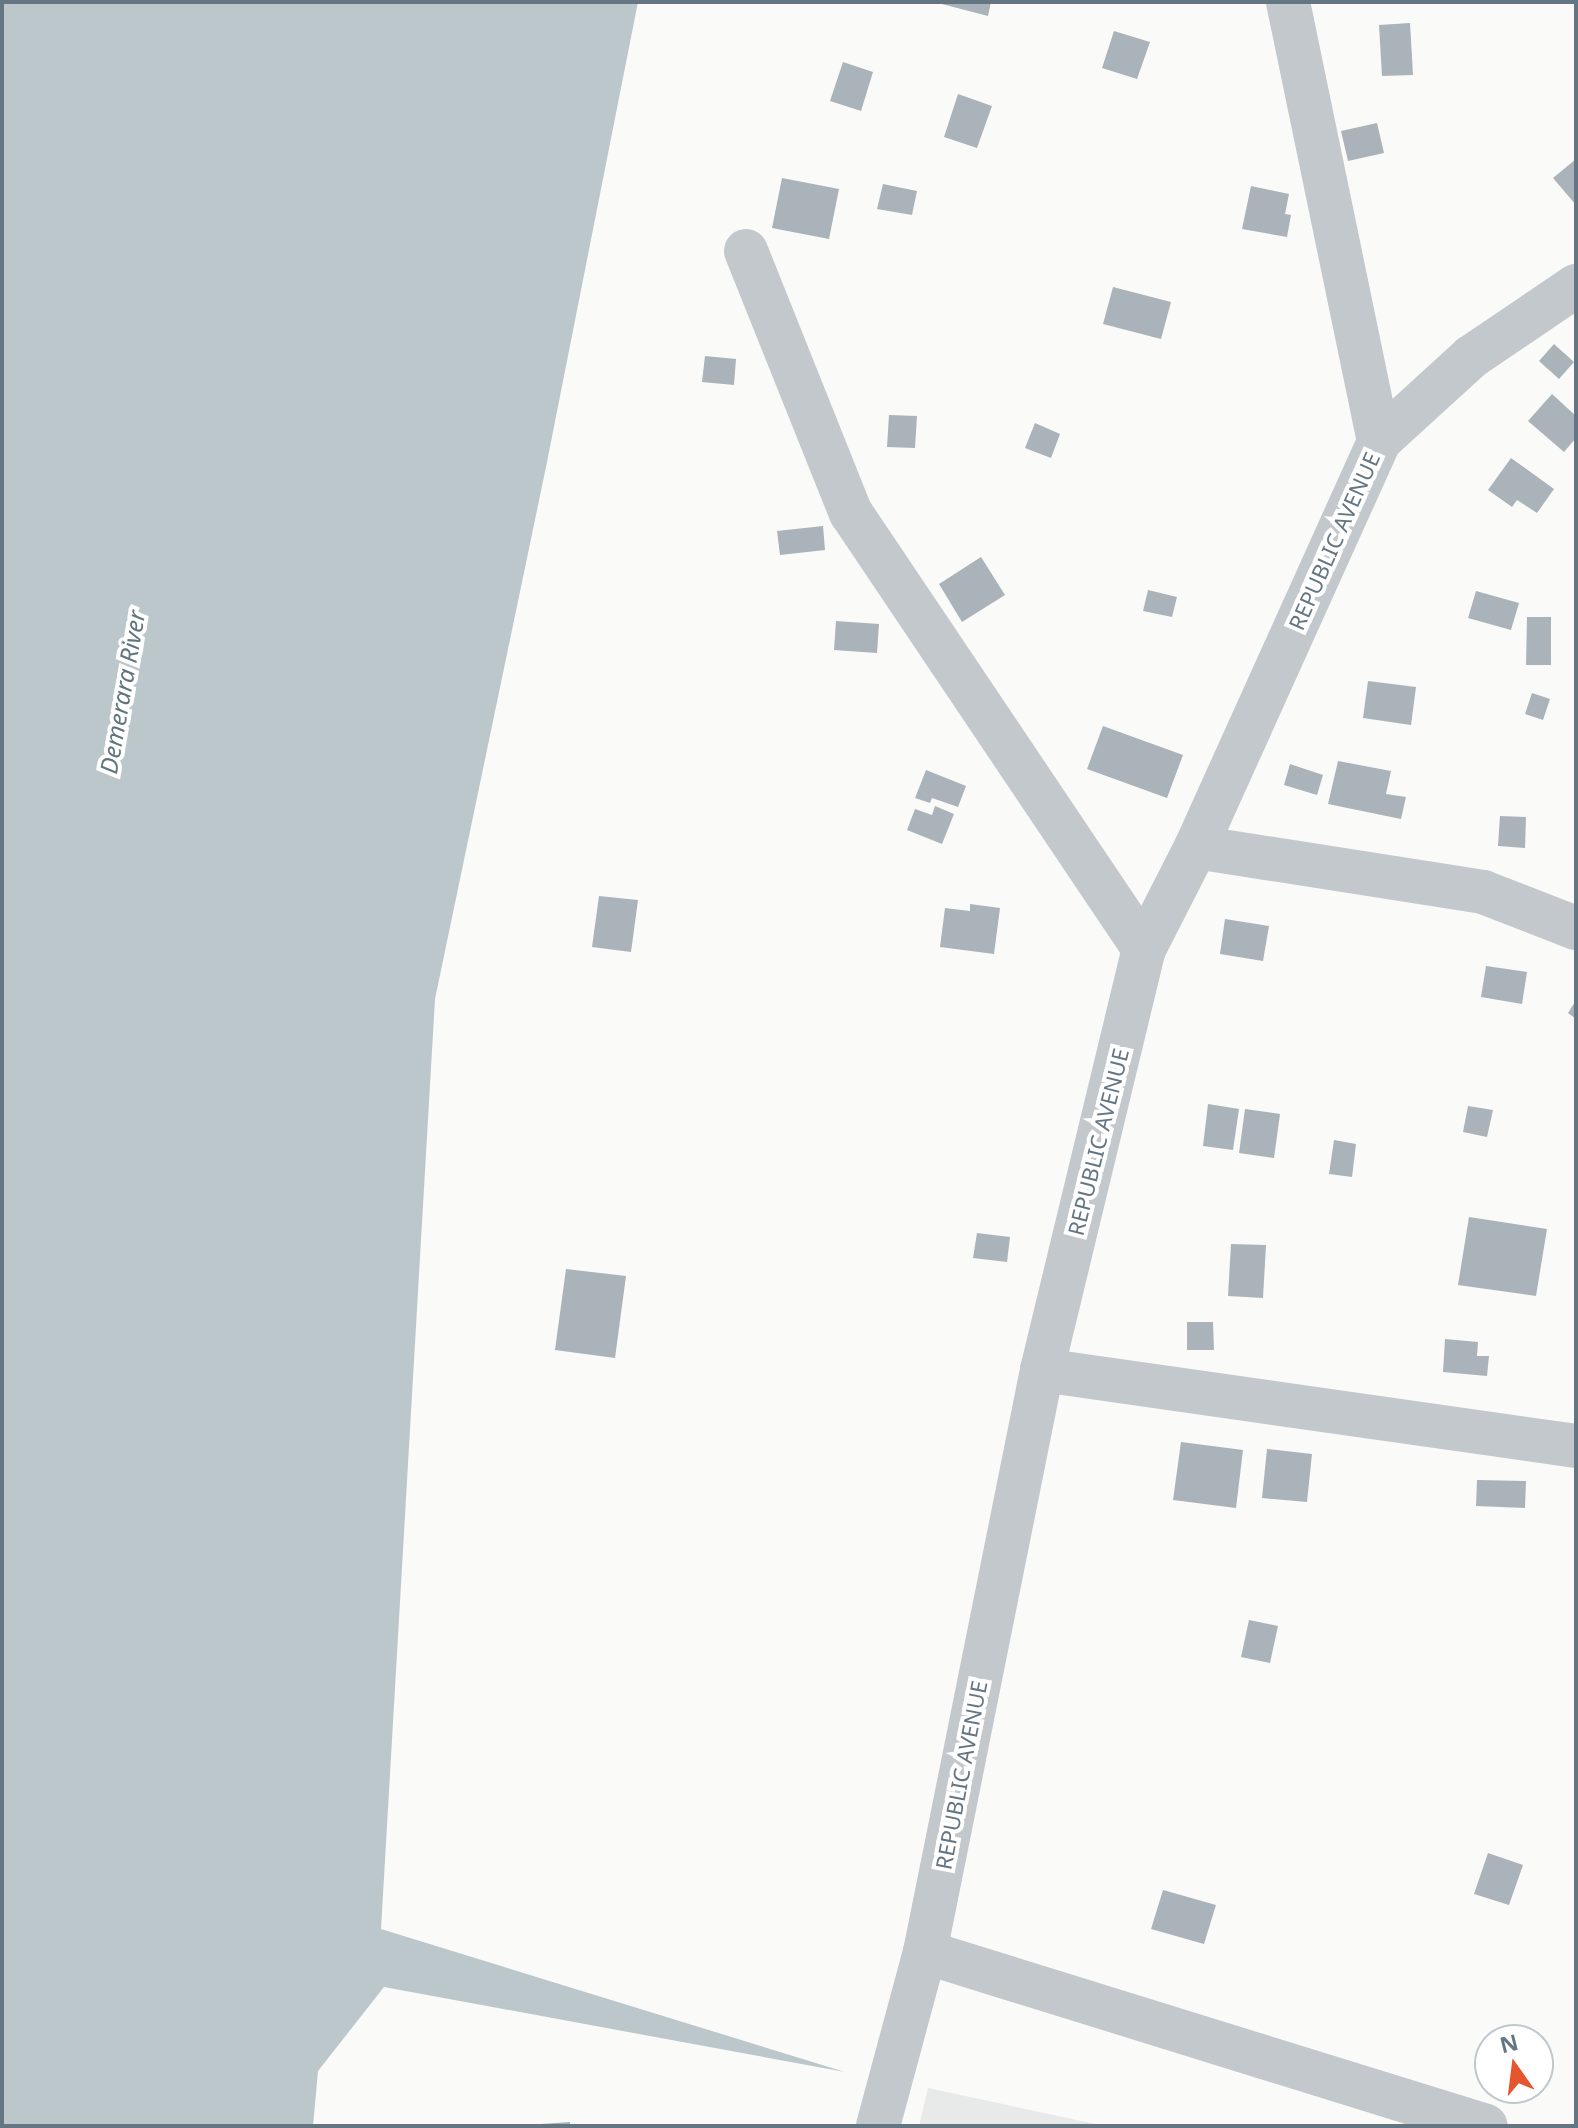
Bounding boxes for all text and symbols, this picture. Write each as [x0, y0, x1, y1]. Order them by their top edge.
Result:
street label: REPUBLIC AVENUE [1283, 448, 1385, 634]
water label: Demerara River [93, 608, 151, 776]
street label: REPUBLIC AVENUE [1062, 1046, 1134, 1238]
street label: REPUBLIC AVENUE [930, 1678, 992, 1872]
north arrow [1474, 2024, 1554, 2104]
text: N [1496, 2026, 1521, 2059]

